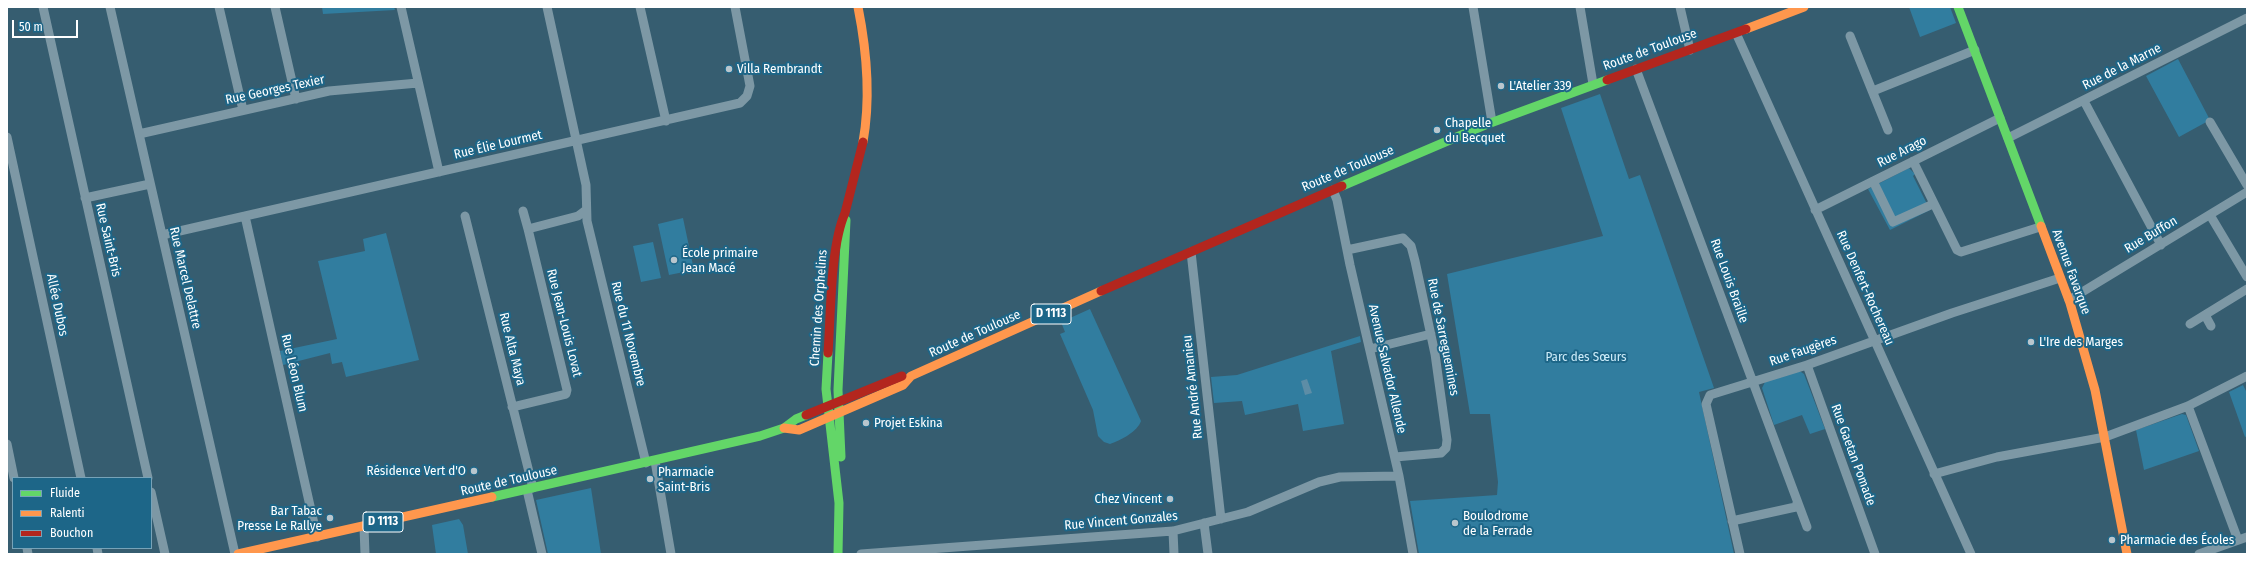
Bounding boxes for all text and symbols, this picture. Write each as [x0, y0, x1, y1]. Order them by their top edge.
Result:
scale bar [14, 12, 80, 38]
text: 50 m [19, 20, 43, 34]
street label: Route de Toulouse [1601, 26, 1699, 74]
street label: Rue de la Marne [2080, 41, 2164, 93]
place label: Villa Rembrandt [737, 61, 822, 77]
marker: Villa Rembrandt [724, 64, 734, 74]
street label: Rue Georges Texier [224, 72, 326, 108]
place label: L'Atelier 339 [1509, 78, 1572, 94]
marker: L'Atelier 339 [1496, 81, 1506, 91]
place label: Chapelle du Becquet [1445, 115, 1505, 146]
marker: Chapelle du Becquet [1432, 125, 1442, 135]
street label: Rue Élie Lourmet [452, 127, 544, 163]
street label: Rue Arago [1875, 133, 1929, 171]
street label: Route de Toulouse [1300, 143, 1396, 195]
street label: Rue Saint-Bris [92, 202, 124, 278]
street label: Rue Buffon [2122, 213, 2180, 257]
street label: Rue Marcel Delattre [166, 225, 204, 331]
street label: Avenue Favarque [2048, 227, 2094, 317]
street label: Rue Denfert-Rochereau [1833, 228, 1897, 348]
street label: Rue Louis Braille [1707, 237, 1751, 325]
place label: École primaire Jean Macé [682, 245, 758, 276]
street label: Chemin des Orphelins [807, 249, 831, 367]
marker: École primaire Jean Macé [669, 255, 679, 265]
street label: Rue Jean-Louis Lovat [543, 267, 585, 379]
street label: Allée Dubos [43, 272, 71, 338]
street label: Rue de Sarreguemines [1424, 277, 1462, 397]
street label: Rue du 11 Novembre [607, 280, 649, 388]
street label: Avenue Salvador Allende [1365, 303, 1409, 435]
road number: D 1113 [1031, 304, 1071, 324]
street label: Route de Toulouse [927, 307, 1023, 361]
street label: Rue Alta Maya [495, 311, 529, 387]
street label: Rue Faugères [1767, 332, 1839, 370]
street label: Rue Léon Blum [277, 333, 311, 413]
street label: Rue André Amanieu [1180, 334, 1206, 440]
place label: L'Ire des Marges [2039, 334, 2123, 350]
marker: L'Ire des Marges [2026, 337, 2036, 347]
park label: Parc des Sœurs [1545, 349, 1627, 365]
street label: Rue Gaetan Pomade [1827, 402, 1879, 508]
place label: Projet Eskina [874, 415, 943, 431]
marker: Projet Eskina [861, 418, 871, 428]
street label: Route de Toulouse [459, 462, 559, 500]
place label: Résidence Vert d'O [367, 463, 466, 479]
place label: Pharmacie Saint-Bris [658, 464, 714, 495]
marker: Résidence Vert d'O [469, 466, 479, 476]
marker: Pharmacie Saint-Bris [645, 474, 655, 484]
legend [12, 477, 152, 549]
text: Fluide [50, 486, 80, 500]
place label: Chez Vincent [1095, 491, 1162, 507]
marker: Chez Vincent [1165, 494, 1175, 504]
place label: Bar Tabac Presse Le Rallye [237, 503, 322, 534]
text: Ralenti [50, 506, 85, 520]
street label: Rue Vincent Gonzales [1064, 508, 1178, 534]
place label: Boulodrome de la Ferrade [1463, 508, 1532, 539]
road number: D 1113 [363, 512, 403, 532]
marker: Bar Tabac Presse Le Rallye [325, 513, 335, 523]
marker: Boulodrome de la Ferrade [1450, 518, 1460, 528]
text: Bouchon [50, 526, 93, 540]
place label: Pharmacie des Écoles [2120, 532, 2234, 548]
marker: Pharmacie des Écoles [2107, 535, 2117, 545]

